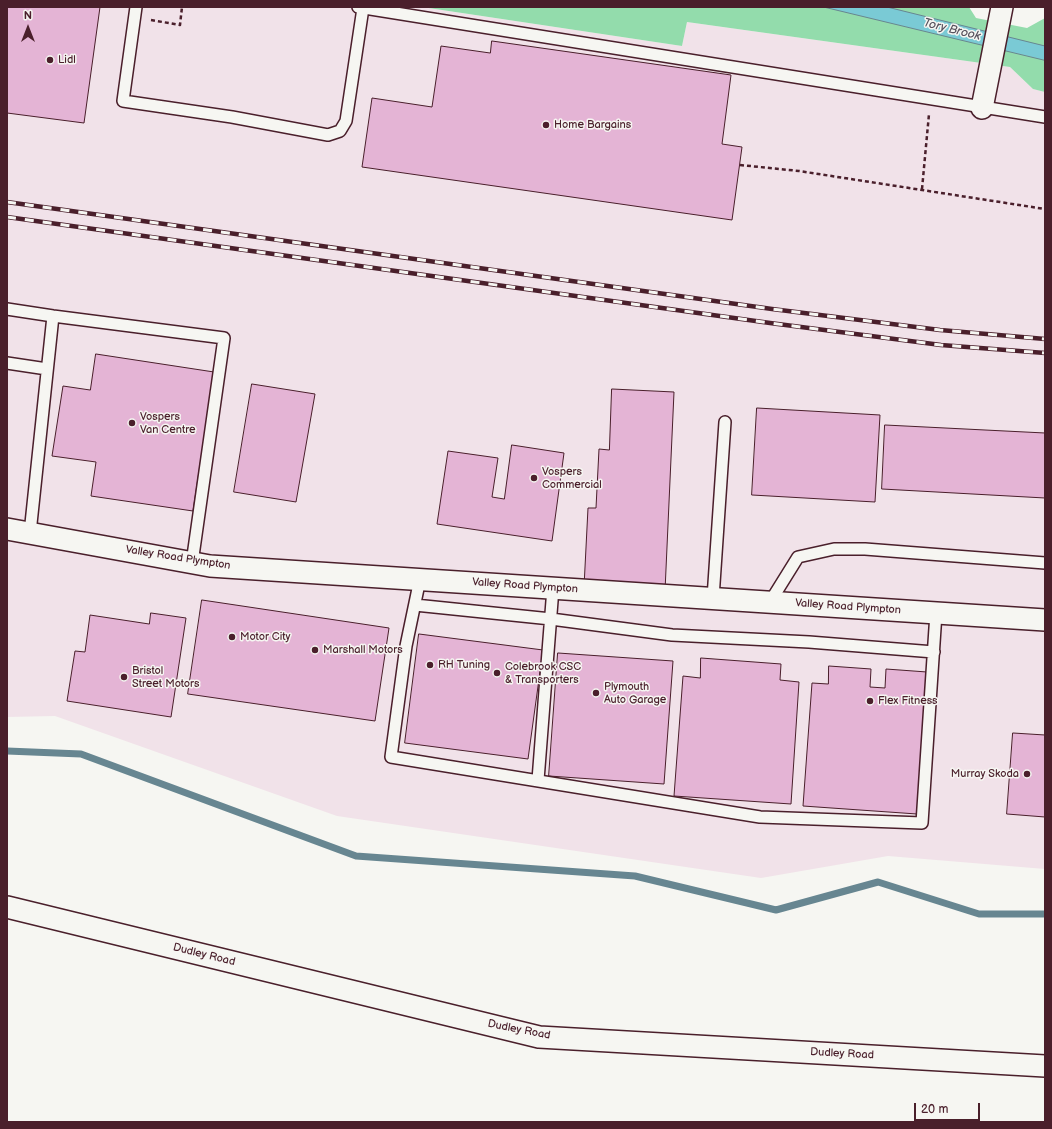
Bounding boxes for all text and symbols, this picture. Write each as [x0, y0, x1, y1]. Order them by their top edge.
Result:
north arrow [8, 8, 48, 48]
text: N [24, 9, 32, 22]
water label: Tory Brook [922, 16, 982, 44]
place label: Lidl [58, 53, 76, 67]
marker: Lidl [45, 55, 55, 65]
place label: Home Bargains [554, 118, 631, 132]
marker: Home Bargains [541, 120, 551, 130]
place label: Vospers Van Centre [140, 410, 196, 436]
marker: Vospers Van Centre [127, 418, 137, 428]
place label: Vospers Commercial [542, 465, 602, 491]
marker: Vospers Commercial [529, 473, 539, 483]
street label: Valley Road Plympton [125, 543, 231, 573]
street label: Valley Road Plympton [472, 576, 578, 596]
street label: Valley Road Plympton [795, 597, 901, 617]
place label: Motor City [240, 630, 291, 644]
marker: Motor City [227, 632, 237, 642]
place label: Marshall Motors [323, 643, 403, 657]
marker: Marshall Motors [310, 645, 320, 655]
place label: RH Tuning [438, 658, 490, 672]
marker: RH Tuning [425, 660, 435, 670]
place label: Colebrook CSC & Transporters [505, 660, 581, 686]
place label: Bristol Street Motors [132, 664, 199, 690]
marker: Colebrook CSC & Transporters [492, 668, 502, 678]
marker: Bristol Street Motors [119, 672, 129, 682]
place label: Plymouth Auto Garage [604, 680, 666, 706]
marker: Plymouth Auto Garage [591, 688, 601, 698]
place label: Flex Fitness [878, 694, 938, 708]
marker: Flex Fitness [865, 696, 875, 706]
place label: Murray Skoda [951, 767, 1019, 781]
marker: Murray Skoda [1022, 769, 1032, 779]
street label: Dudley Road [171, 941, 237, 969]
street label: Dudley Road [486, 1017, 552, 1043]
street label: Dudley Road [810, 1046, 874, 1062]
scale bar [916, 1095, 982, 1121]
text: 20 m [921, 1102, 948, 1117]

